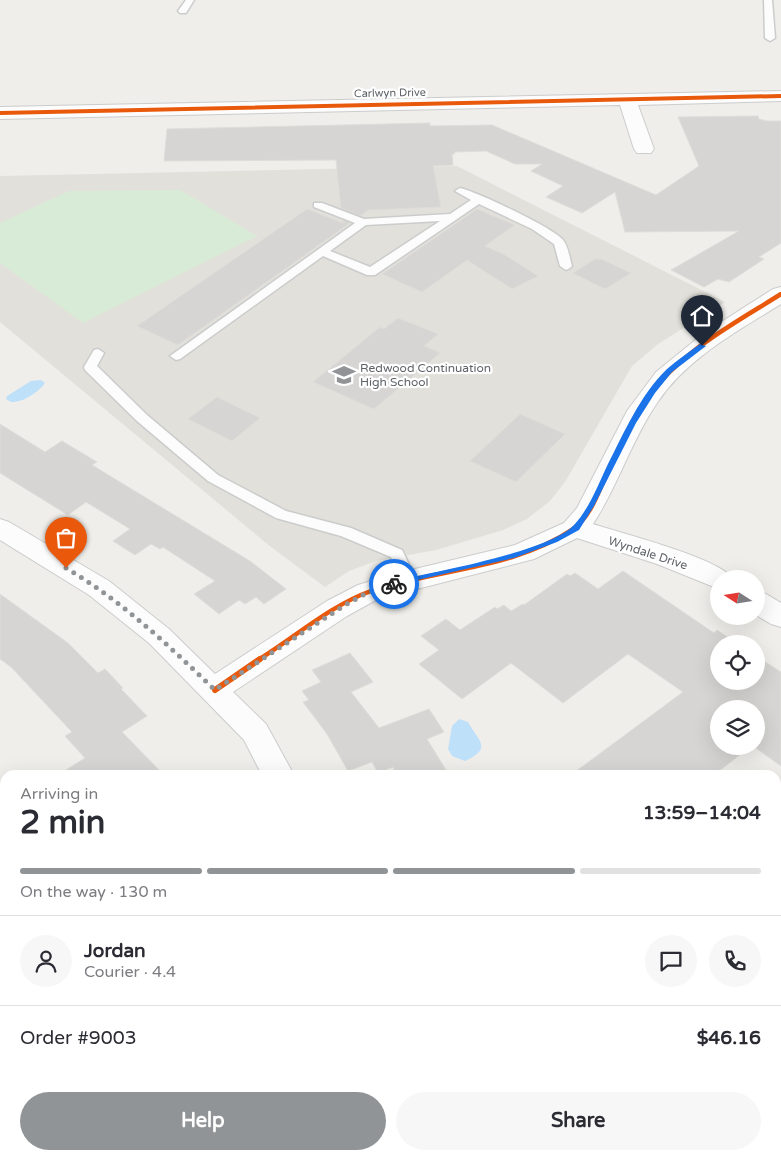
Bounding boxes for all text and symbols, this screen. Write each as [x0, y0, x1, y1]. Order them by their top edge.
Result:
street label: Carlwyn Drive [354, 86, 426, 100]
pin [681, 295, 723, 346]
icon: home [688, 302, 716, 330]
place label: Redwood Continuation High School [360, 361, 491, 389]
school or university icon: Redwood Continuation High School [331, 362, 357, 388]
pin [45, 517, 87, 568]
icon: bag [52, 524, 80, 552]
street label: Wyndale Drive [607, 534, 690, 572]
courier [369, 559, 419, 609]
icon: bike [380, 570, 408, 598]
north arrow [710, 570, 765, 625]
map controls [710, 570, 765, 755]
button: locate [710, 635, 765, 690]
button: layers [710, 700, 765, 755]
text: Arriving in [20, 784, 98, 804]
text: 13:59–14:04 [643, 802, 761, 824]
text: 2 min [20, 804, 105, 842]
text: On the way · 130 m [20, 882, 167, 902]
button: person [20, 935, 72, 987]
button: chat [645, 935, 697, 987]
button: phone [709, 935, 761, 987]
text: Jordan [84, 940, 146, 962]
text: Courier · 4.4 [84, 962, 176, 982]
text: Order #9003 [20, 1027, 137, 1049]
text: $46.16 [697, 1027, 761, 1049]
button: Help [20, 1092, 386, 1150]
button: Share [396, 1092, 761, 1150]

